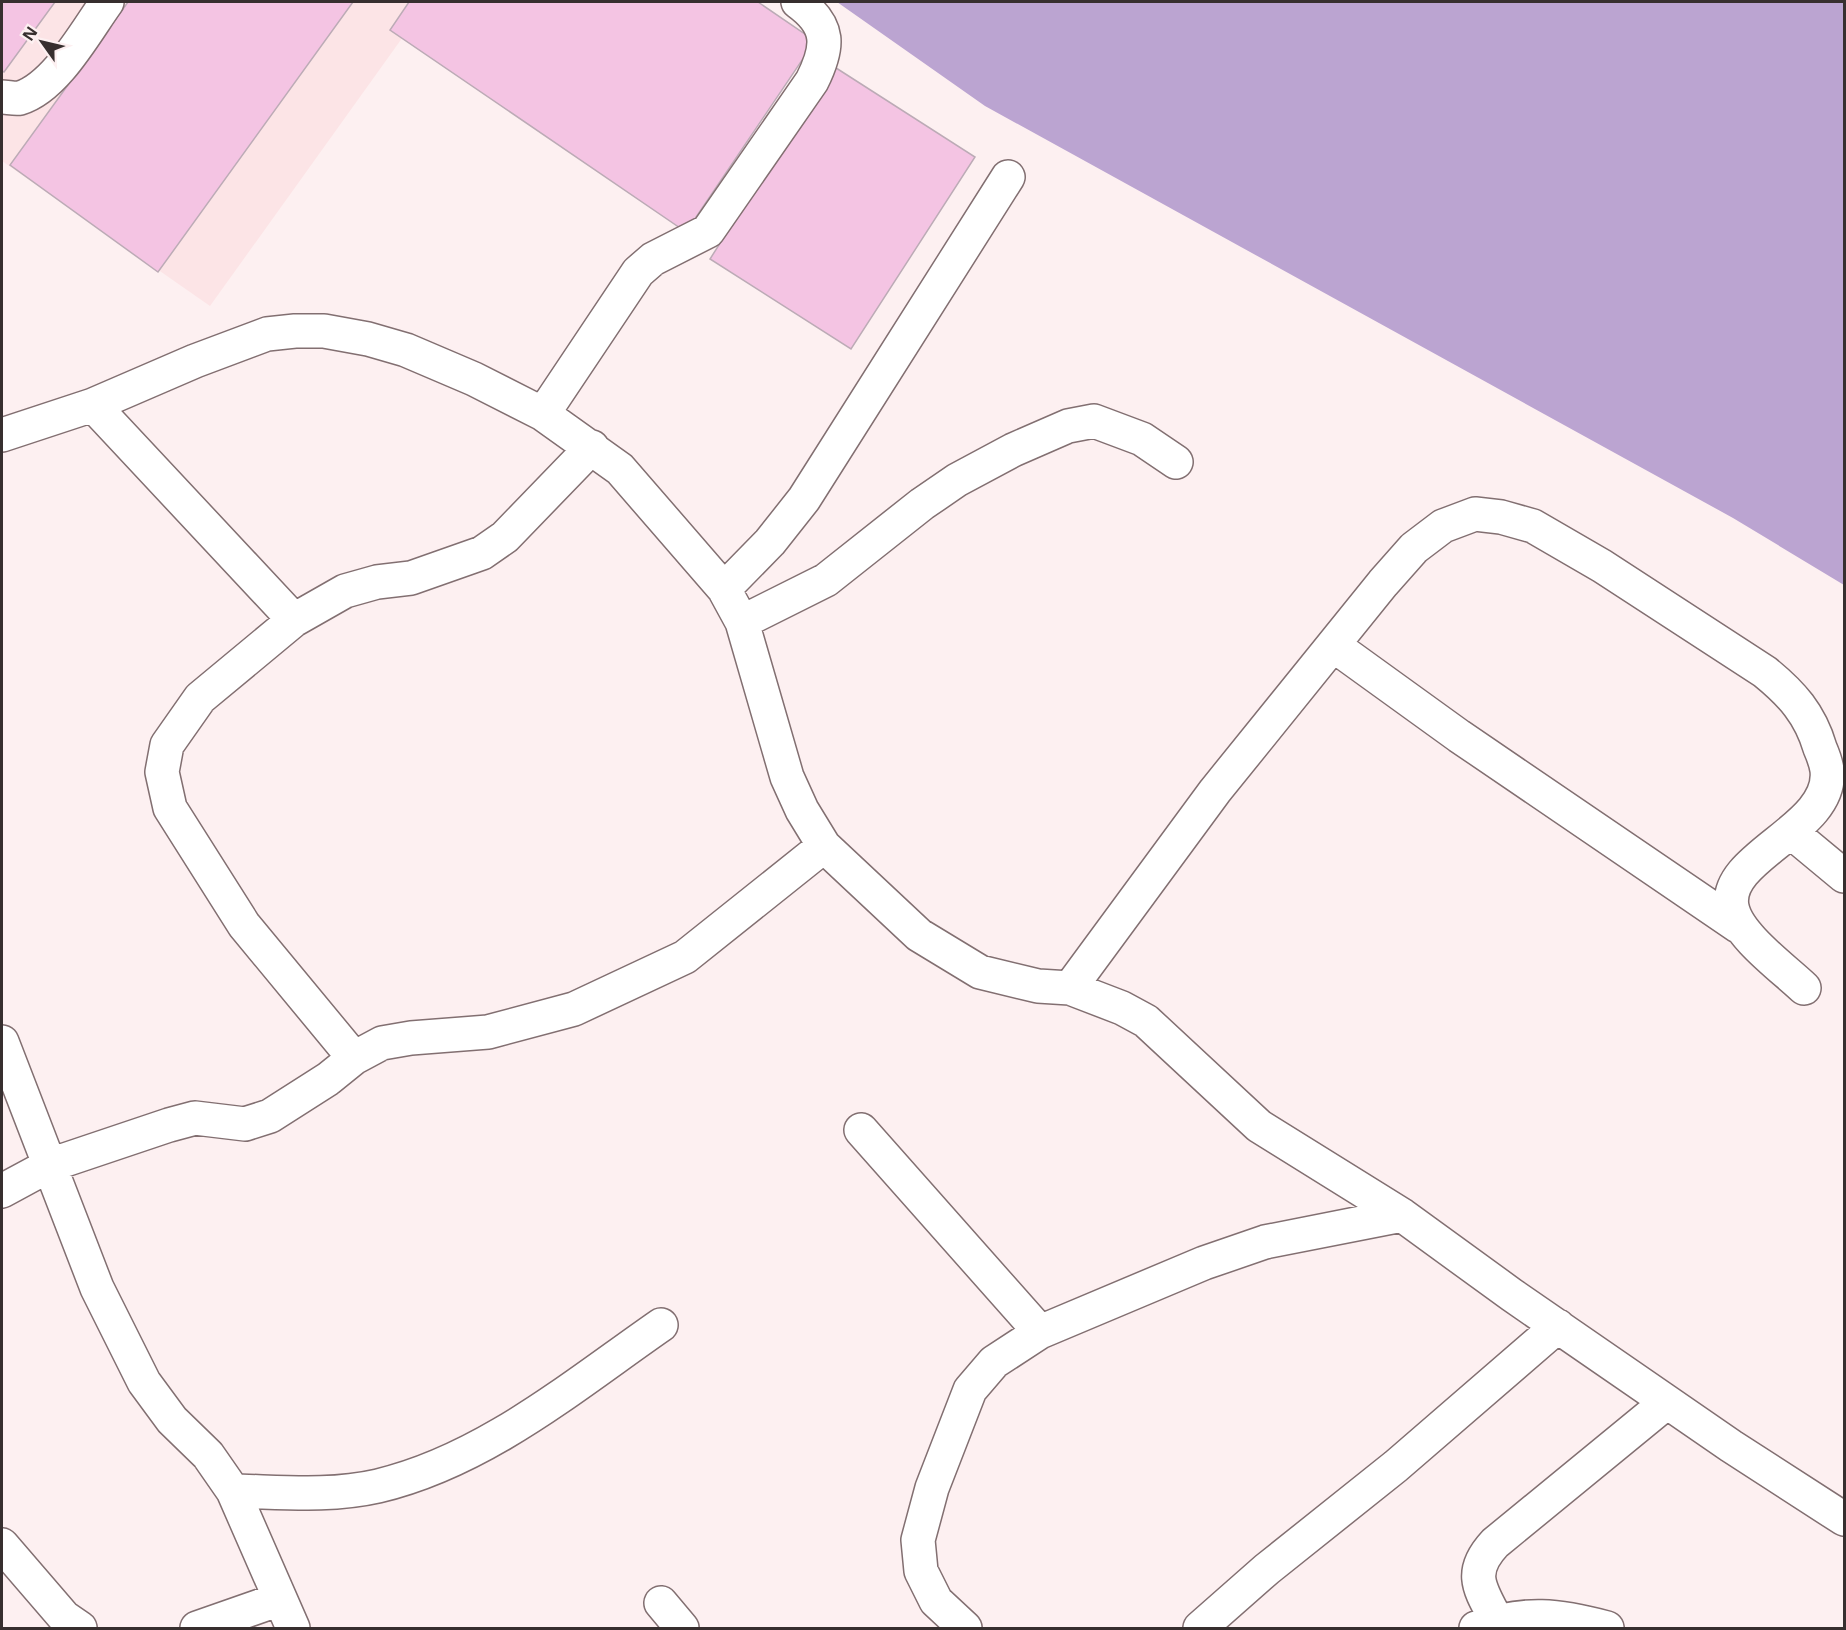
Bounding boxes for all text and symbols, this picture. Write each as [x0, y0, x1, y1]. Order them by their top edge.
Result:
north arrow [12, 12, 72, 72]
text: N [17, 22, 42, 45]

